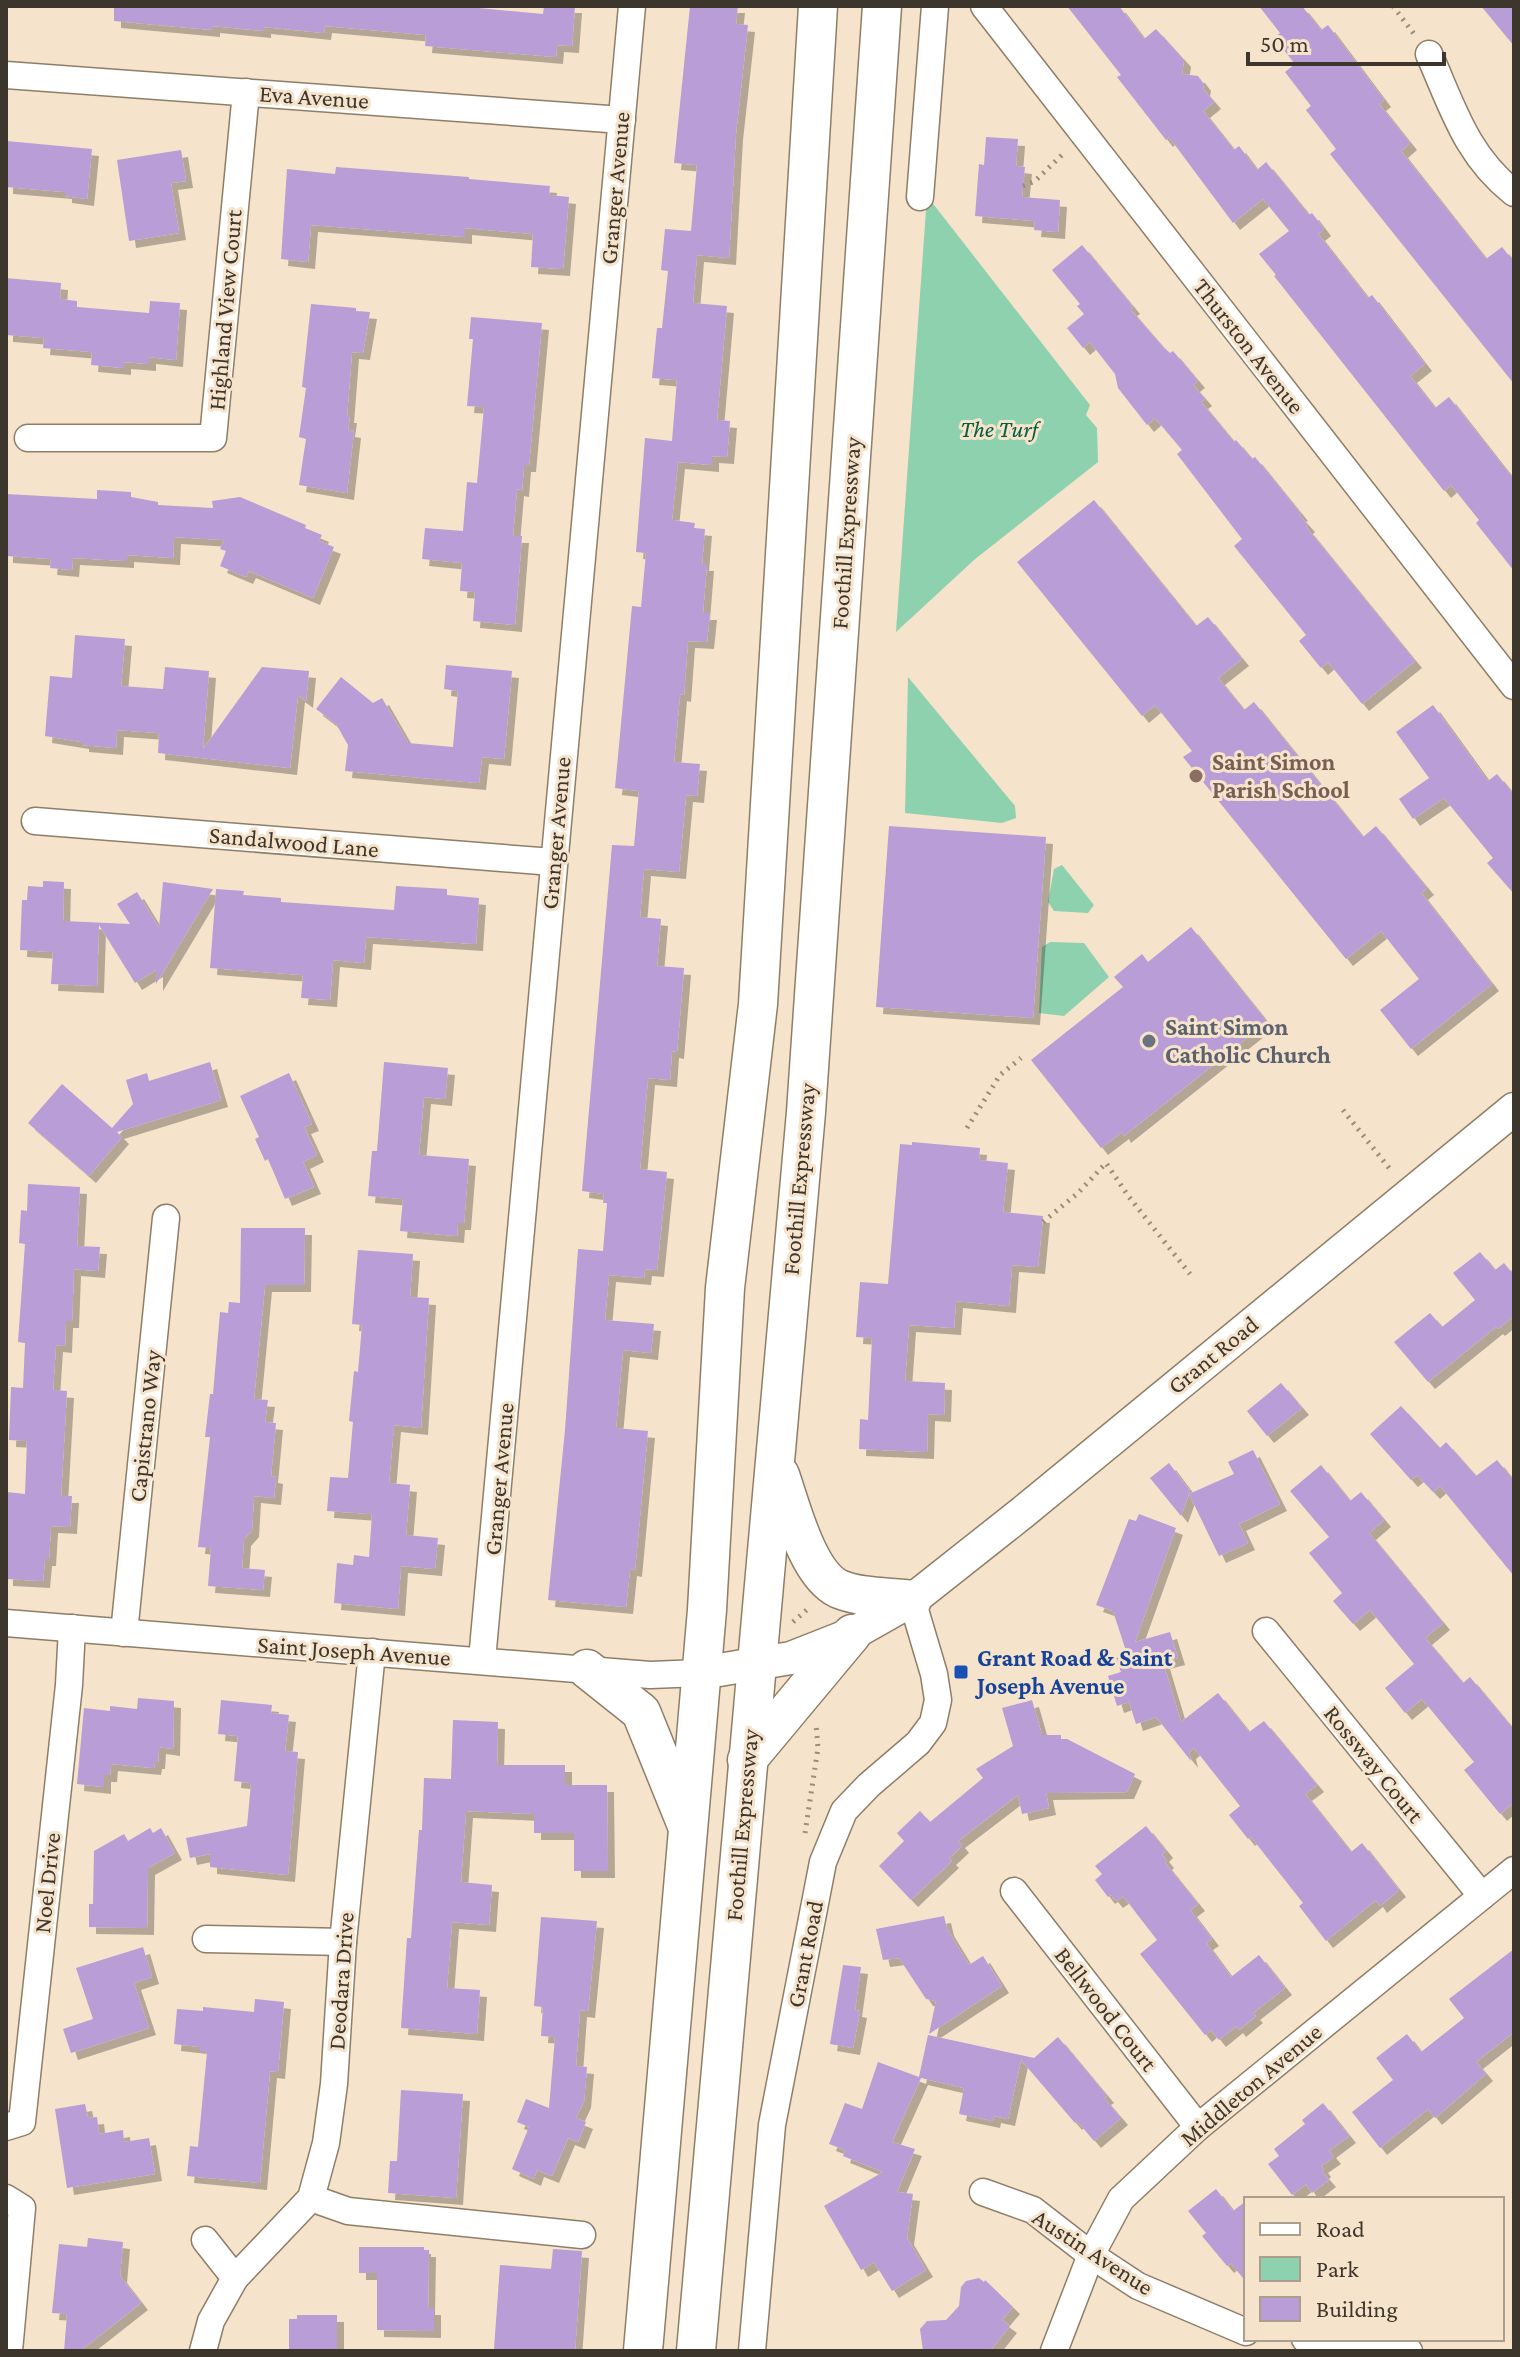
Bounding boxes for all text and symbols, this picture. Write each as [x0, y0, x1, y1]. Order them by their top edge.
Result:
scale bar [1248, 16, 1444, 66]
text: 50 m [1260, 30, 1309, 57]
street label: Eva Avenue [258, 79, 370, 114]
street label: Granger Avenue [594, 111, 635, 265]
street label: Highland View Court [202, 207, 247, 411]
street label: Thurston Avenue [1188, 273, 1311, 419]
park label: The Turf [960, 415, 1042, 442]
street label: Foothill Expressway [825, 435, 866, 630]
place label: Saint Simon Parish School [1212, 748, 1350, 803]
street label: Granger Avenue [535, 756, 576, 910]
marker: Saint Simon Parish School [1187, 767, 1205, 785]
street label: Sandalwood Lane [208, 821, 380, 862]
place label: Saint Simon Catholic Church [1165, 1013, 1331, 1068]
marker: Saint Simon Catholic Church [1140, 1032, 1158, 1050]
street label: Foothill Expressway [777, 1081, 820, 1276]
street label: Grant Road [1162, 1310, 1264, 1399]
street label: Capistrano Way [123, 1348, 166, 1503]
street label: Granger Avenue [478, 1402, 519, 1556]
street label: Saint Joseph Avenue [257, 1630, 452, 1671]
place label: Grant Road & Saint Joseph Avenue [974, 1644, 1173, 1699]
marker: Grant Road & Saint Joseph Avenue [952, 1663, 970, 1681]
street label: Rossway Court [1319, 1700, 1430, 1828]
street label: Foothill Expressway [720, 1727, 763, 1922]
street label: Noel Drive [28, 1831, 65, 1935]
street label: Grant Road [781, 1898, 828, 2010]
street label: Deodara Drive [322, 1911, 359, 2051]
street label: Bellwood Court [1050, 1941, 1164, 2077]
street label: Middleton Avenue [1175, 2018, 1327, 2152]
legend [1244, 2197, 1504, 2341]
street label: Austin Avenue [1028, 2203, 1158, 2300]
text: Road [1316, 2215, 1365, 2242]
text: Park [1316, 2255, 1359, 2282]
text: Building [1316, 2295, 1398, 2322]

